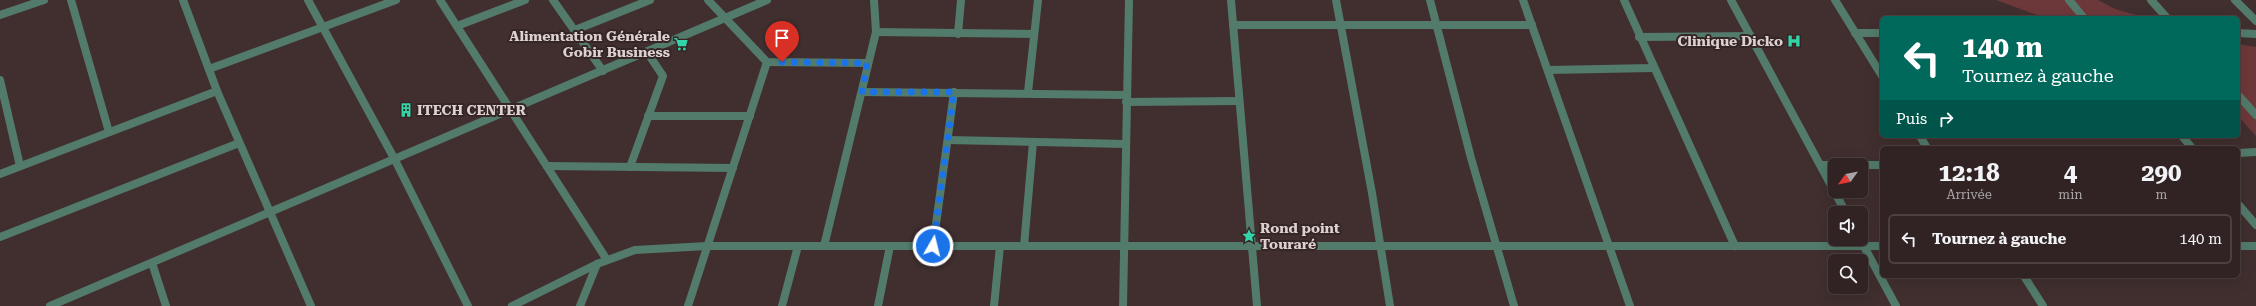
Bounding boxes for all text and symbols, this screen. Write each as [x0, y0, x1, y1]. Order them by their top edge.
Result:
pin [765, 21, 799, 62]
icon: arrive [771, 27, 793, 49]
place label: Alimentation Générale Gobir Business [509, 28, 670, 60]
text: 140 m [1962, 31, 2043, 64]
icon: left [1896, 32, 1948, 84]
place label: Clinique Dicko [1677, 33, 1783, 49]
hospital icon: Clinique Dicko [1786, 33, 1802, 49]
supermarket icon: Alimentation Générale Gobir Business [673, 36, 689, 52]
text: Tournez à gauche [1962, 65, 2114, 86]
building icon: ITECH CENTER [398, 102, 414, 118]
place label: ITECH CENTER [417, 102, 526, 118]
icon: right [1935, 108, 1957, 130]
text: Puis [1896, 110, 1927, 128]
north arrow [1828, 158, 1868, 198]
map controls [1828, 158, 1868, 294]
text: 12:18 [1939, 159, 2000, 187]
text: 4 [2064, 159, 2077, 187]
text: 290 [2141, 159, 2182, 187]
text: Arrivée [1946, 187, 1992, 202]
text: min [2058, 187, 2083, 202]
text: m [2155, 187, 2167, 202]
button: sound [1828, 206, 1868, 246]
place label: Rond point Touraré [1260, 220, 1340, 252]
position arrow [912, 225, 954, 267]
place icon: Rond point Touraré [1241, 228, 1257, 244]
icon: left [1898, 228, 1920, 250]
text: Tournez à gauche [1932, 230, 2066, 248]
text: 140 m [2179, 230, 2222, 248]
button: search [1828, 254, 1868, 294]

